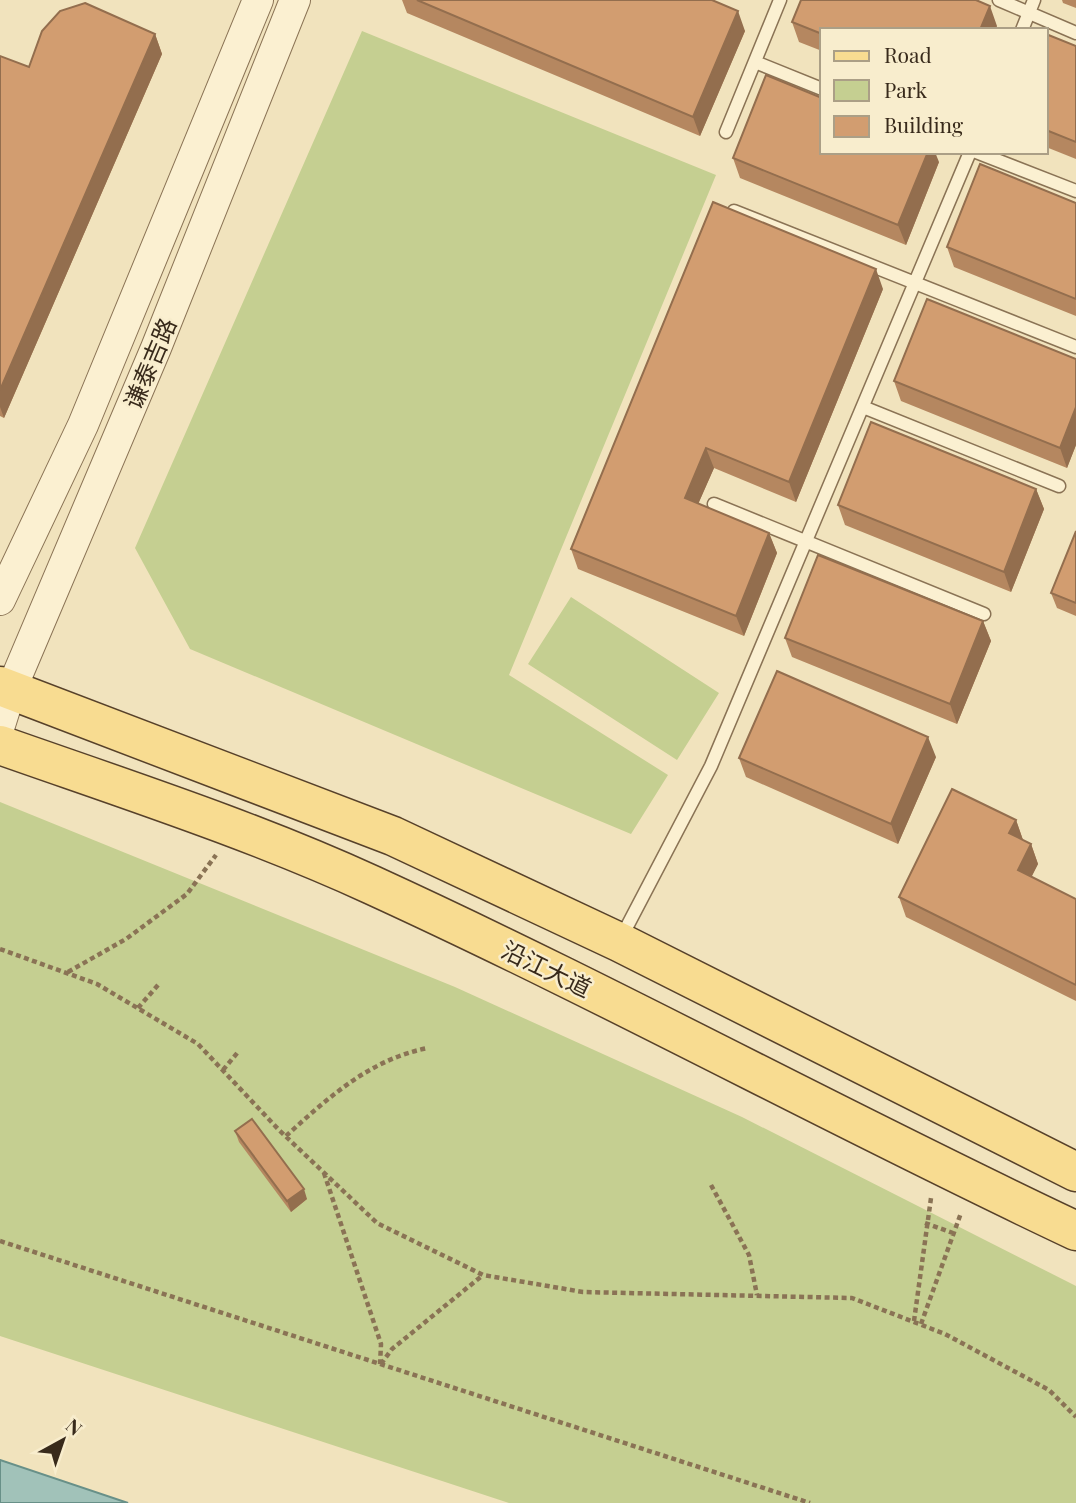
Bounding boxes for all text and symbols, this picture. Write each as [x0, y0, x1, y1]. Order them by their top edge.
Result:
legend [820, 28, 1048, 154]
text: Road [884, 40, 932, 68]
text: Park [884, 75, 928, 103]
text: Building [884, 110, 963, 138]
street label: 谦泰吉路 [116, 313, 182, 413]
street label: 沿江大道 [497, 933, 597, 1003]
north arrow [28, 1405, 98, 1475]
text: N [61, 1412, 88, 1441]

